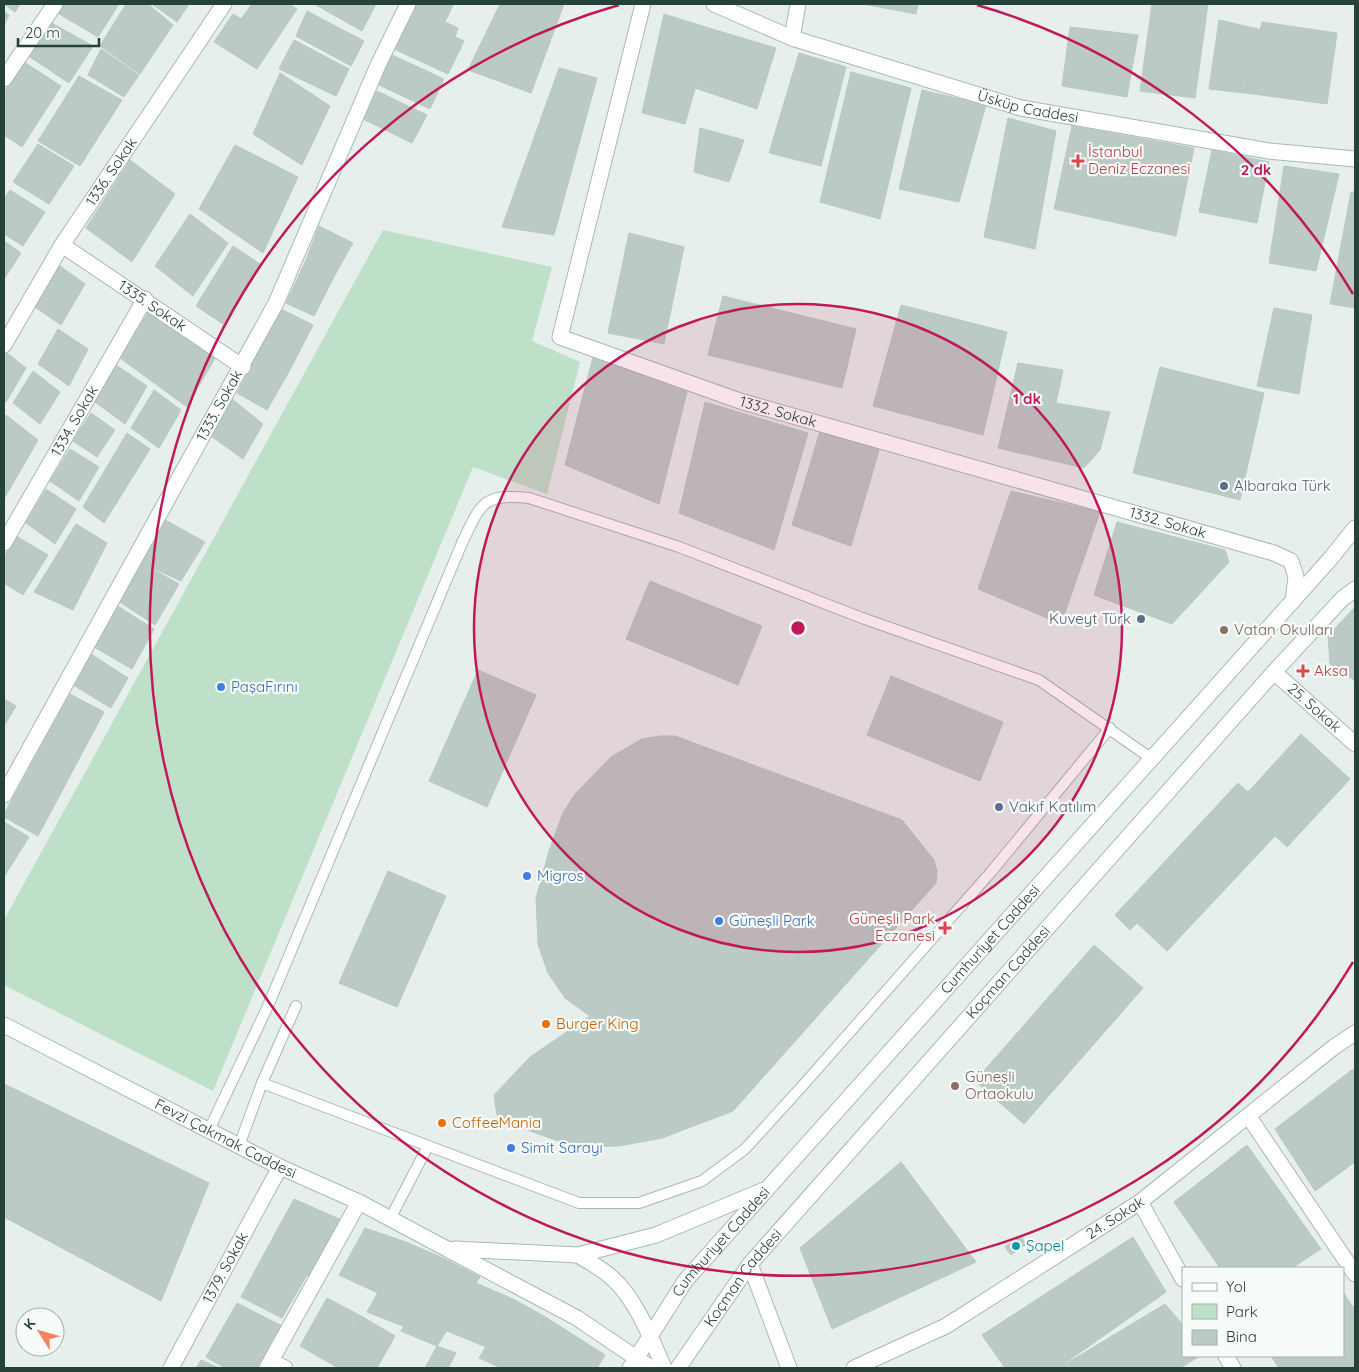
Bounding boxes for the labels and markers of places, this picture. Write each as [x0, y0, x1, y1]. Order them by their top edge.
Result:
place label: İstanbul Deniz Eczanesi [1088, 142, 1190, 178]
marker: İstanbul Deniz Eczanesi [1072, 155, 1084, 167]
place label: Albaraka Türk [1234, 476, 1331, 495]
marker: Albaraka Türk [1218, 480, 1230, 492]
place label: Kuveyt Türk [1049, 609, 1131, 628]
marker: Kuveyt Türk [1135, 613, 1147, 625]
centre of rings [789, 619, 807, 637]
place label: Vatan Okulları [1234, 620, 1333, 639]
marker: Vatan Okulları [1218, 624, 1230, 636]
place label: Aksa [1314, 661, 1348, 680]
marker: Aksa [1296, 664, 1310, 678]
place label: PaşaFırını [231, 677, 298, 696]
marker: PaşaFırını [215, 681, 227, 693]
place label: Vakıf Katılım [1009, 797, 1096, 816]
marker: Vakıf Katılım [993, 801, 1005, 813]
place label: Migros [537, 866, 584, 885]
marker: Migros [521, 870, 533, 882]
place label: Güneşli Park Eczanesi [849, 909, 935, 945]
place label: Güneşli Park [729, 911, 815, 930]
marker: Güneşli Park [713, 915, 725, 927]
marker: Güneşli Park Eczanesi [939, 922, 951, 934]
place label: Burger King [556, 1014, 639, 1033]
marker: Burger King [540, 1018, 552, 1030]
place label: Güneşli Ortaokulu [965, 1067, 1034, 1103]
marker: Güneşli Ortaokulu [949, 1080, 961, 1092]
place label: CoffeeMania [452, 1113, 541, 1132]
marker: CoffeeMania [436, 1117, 448, 1129]
place label: Simit Sarayı [521, 1138, 603, 1157]
marker: Simit Sarayı [505, 1142, 517, 1154]
place label: Şapel [1026, 1236, 1065, 1255]
marker: Şapel [1010, 1240, 1022, 1252]

